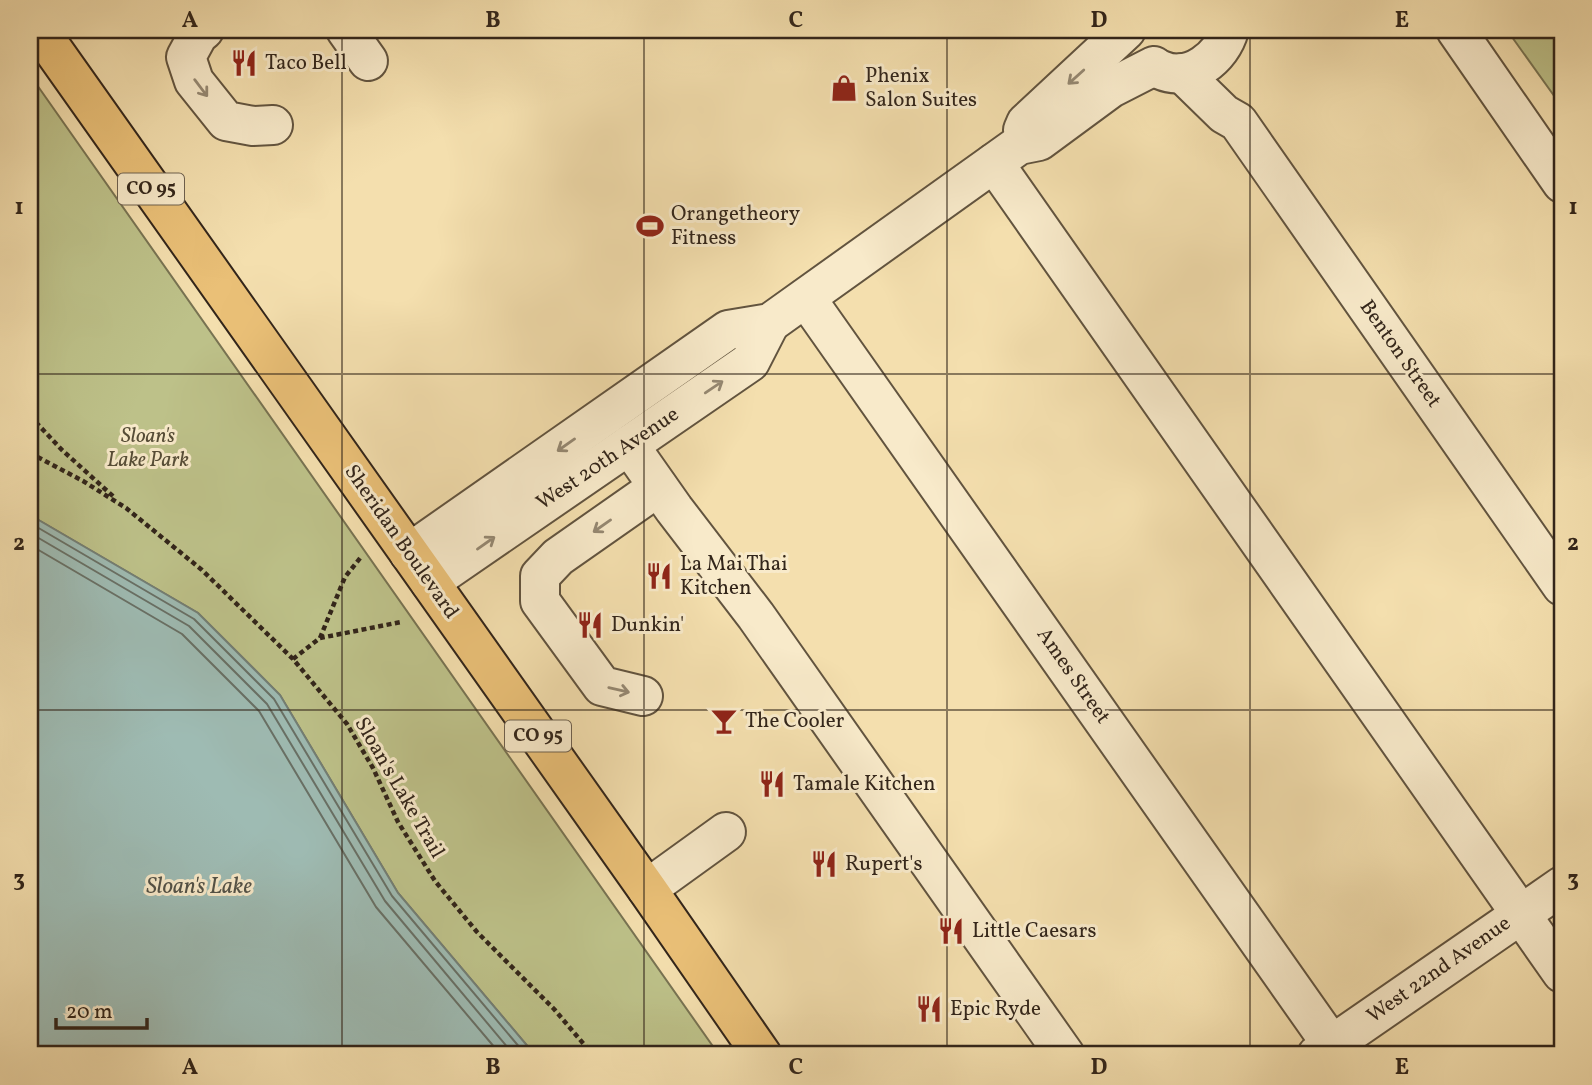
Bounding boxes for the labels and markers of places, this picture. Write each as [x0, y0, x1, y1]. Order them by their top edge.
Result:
restaurant icon: Taco Bell [229, 48, 259, 78]
place label: Taco Bell [265, 49, 347, 78]
place label: Phenix Salon Suites [865, 62, 977, 115]
shop icon: Phenix Salon Suites [829, 73, 859, 103]
place label: Orangetheory Fitness [671, 200, 801, 253]
sports icon: Orangetheory Fitness [635, 211, 665, 241]
place label: La Mai Thai Kitchen [680, 550, 787, 603]
restaurant icon: La Mai Thai Kitchen [644, 561, 674, 591]
restaurant icon: Dunkin' [575, 610, 605, 640]
place label: Dunkin' [611, 611, 684, 640]
bar icon: The Cooler [709, 706, 739, 736]
place label: The Cooler [745, 707, 845, 736]
restaurant icon: Tamale Kitchen [757, 769, 787, 799]
place label: Tamale Kitchen [793, 770, 936, 799]
restaurant icon: Rupert's [809, 849, 839, 879]
place label: Rupert's [845, 850, 923, 879]
restaurant icon: Little Caesars [936, 916, 966, 946]
place label: Little Caesars [972, 917, 1096, 946]
restaurant icon: Epic Ryde [914, 994, 944, 1024]
place label: Epic Ryde [950, 995, 1041, 1024]

